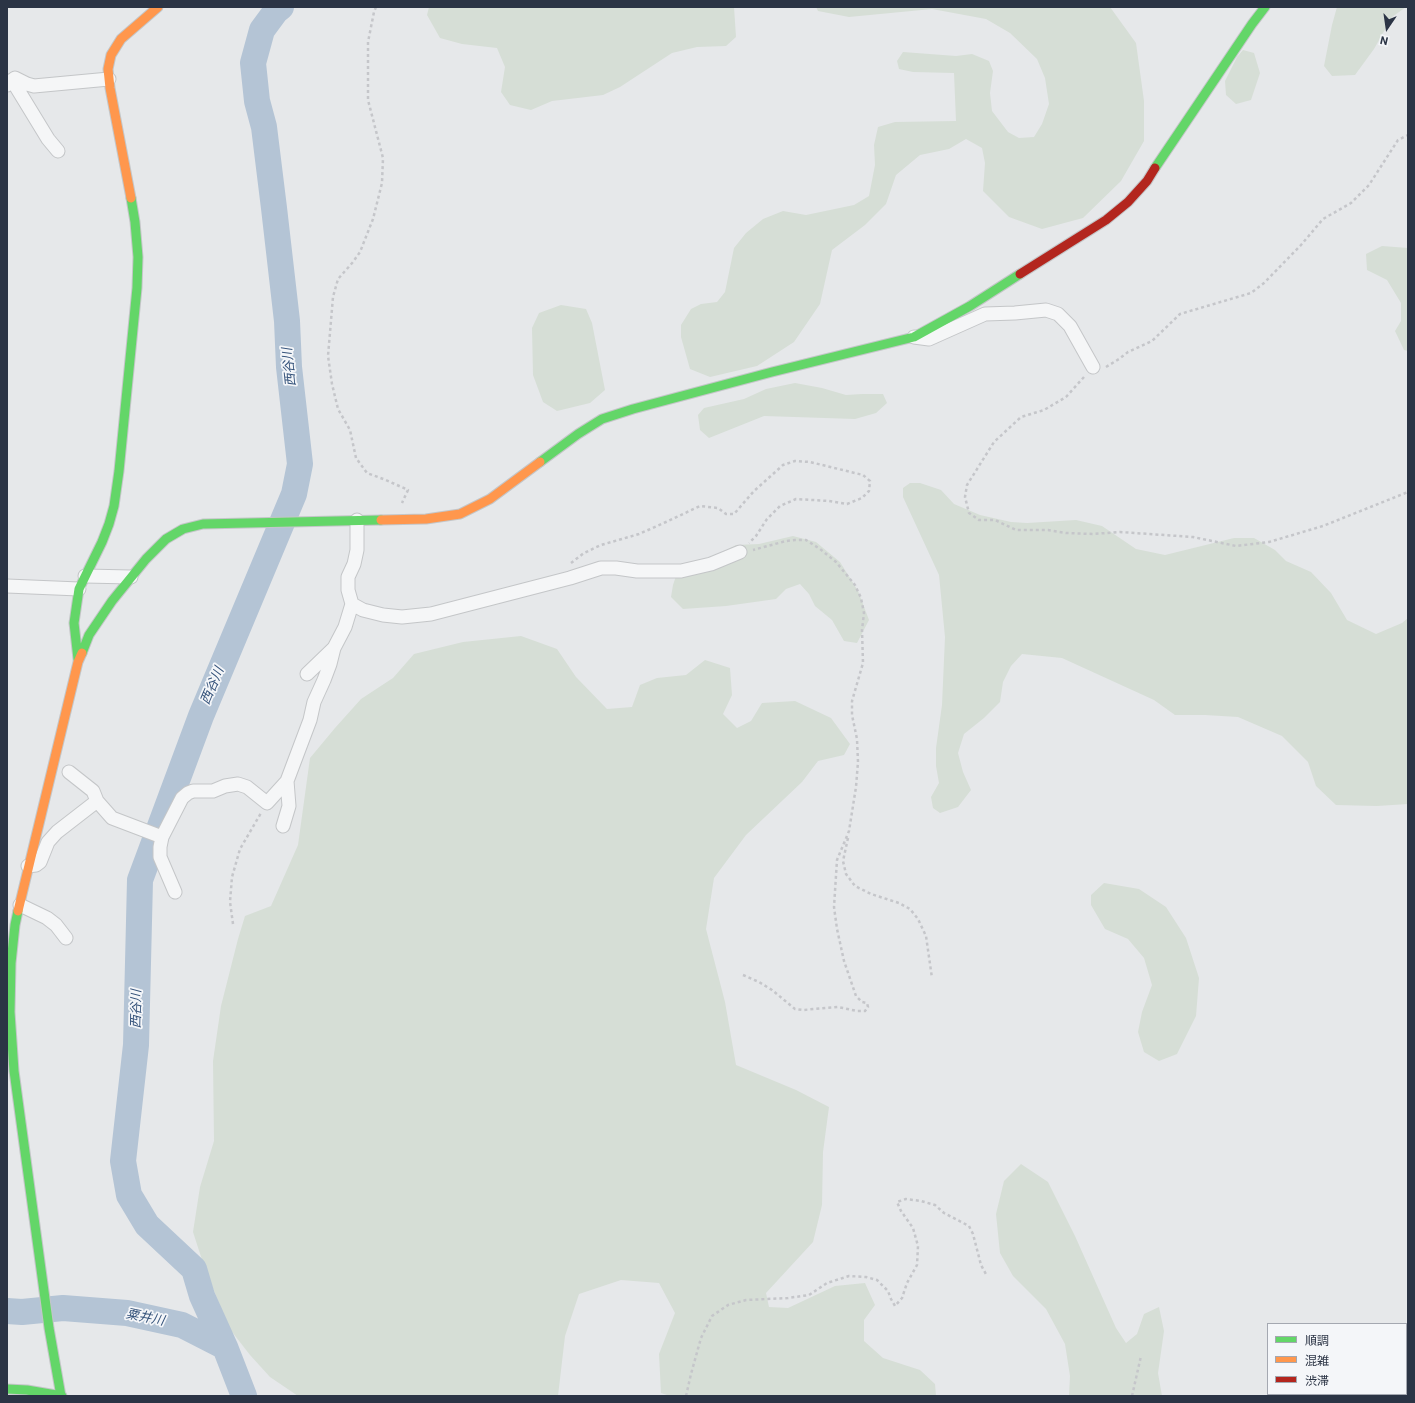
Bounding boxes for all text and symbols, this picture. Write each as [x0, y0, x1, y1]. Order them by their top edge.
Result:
north arrow [1367, 8, 1407, 48]
text: N [1379, 33, 1389, 47]
water label: 西谷川 [280, 347, 300, 387]
water label: 西谷川 [198, 665, 228, 707]
water label: 西谷川 [129, 989, 145, 1029]
water label: 粟井川 [124, 1307, 166, 1329]
legend [1267, 1323, 1407, 1395]
text: 順調 [1305, 1334, 1329, 1348]
text: 混雑 [1305, 1354, 1329, 1368]
text: 渋滞 [1305, 1374, 1329, 1388]

